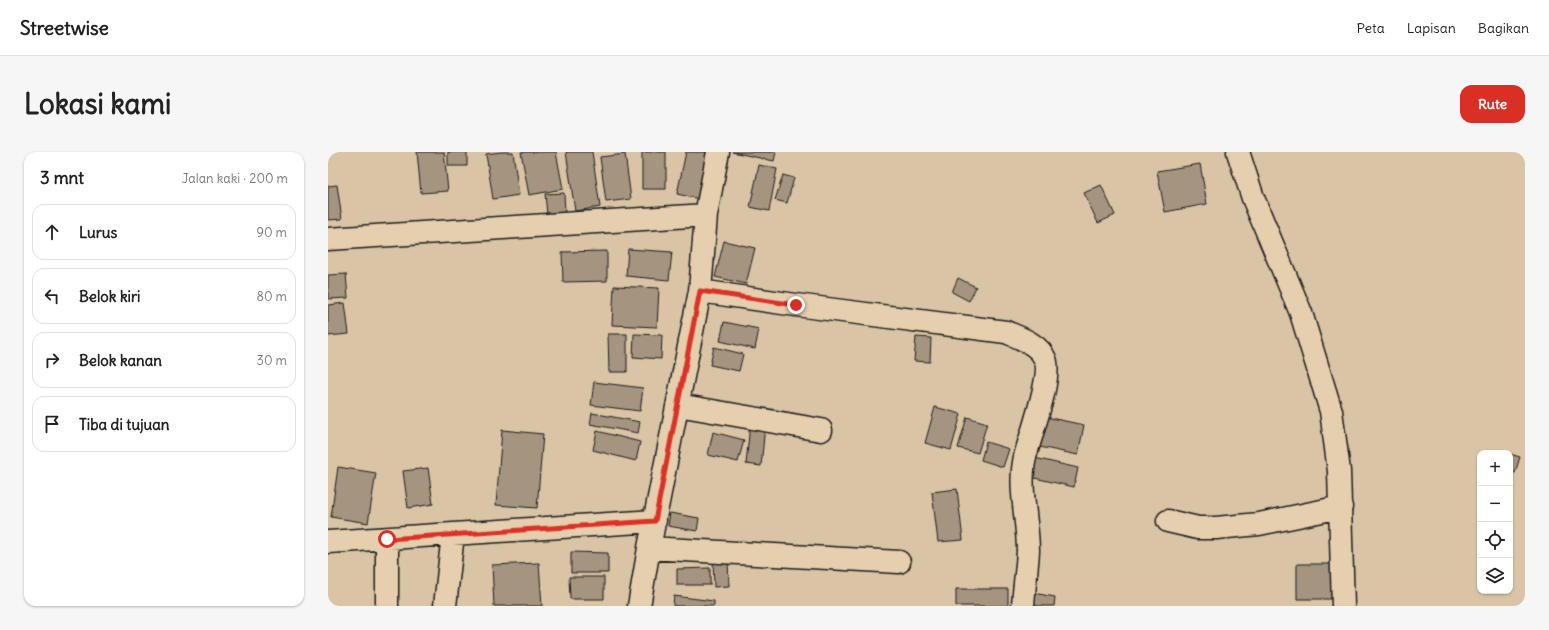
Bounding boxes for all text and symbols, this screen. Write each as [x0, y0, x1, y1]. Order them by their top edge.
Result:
text: Streetwise [20, 16, 109, 40]
text: Peta [1357, 19, 1385, 37]
text: Lapisan [1407, 19, 1456, 37]
text: Bagikan [1478, 19, 1529, 37]
button: Rute [1460, 85, 1525, 123]
text: Lokasi kami [24, 86, 171, 122]
text: 3 mnt [40, 167, 84, 189]
text: Jalan kaki · 200 m [182, 170, 288, 187]
icon: ahead [41, 221, 63, 243]
text: Lurus [79, 223, 117, 242]
text: 90 m [256, 224, 287, 241]
icon: left [41, 285, 63, 307]
text: Belok kiri [79, 287, 140, 306]
text: 80 m [256, 288, 287, 305]
route end [787, 296, 805, 314]
icon: right [41, 349, 63, 371]
text: Belok kanan [79, 351, 162, 370]
text: 30 m [257, 352, 287, 369]
icon: arrive [41, 413, 63, 435]
text: Tiba di tujuan [79, 415, 169, 434]
map controls [1477, 450, 1513, 594]
button: + [1477, 450, 1513, 486]
button: − [1477, 486, 1513, 522]
button: locate [1477, 522, 1513, 558]
route start [378, 530, 396, 548]
button: layers [1477, 558, 1513, 594]

